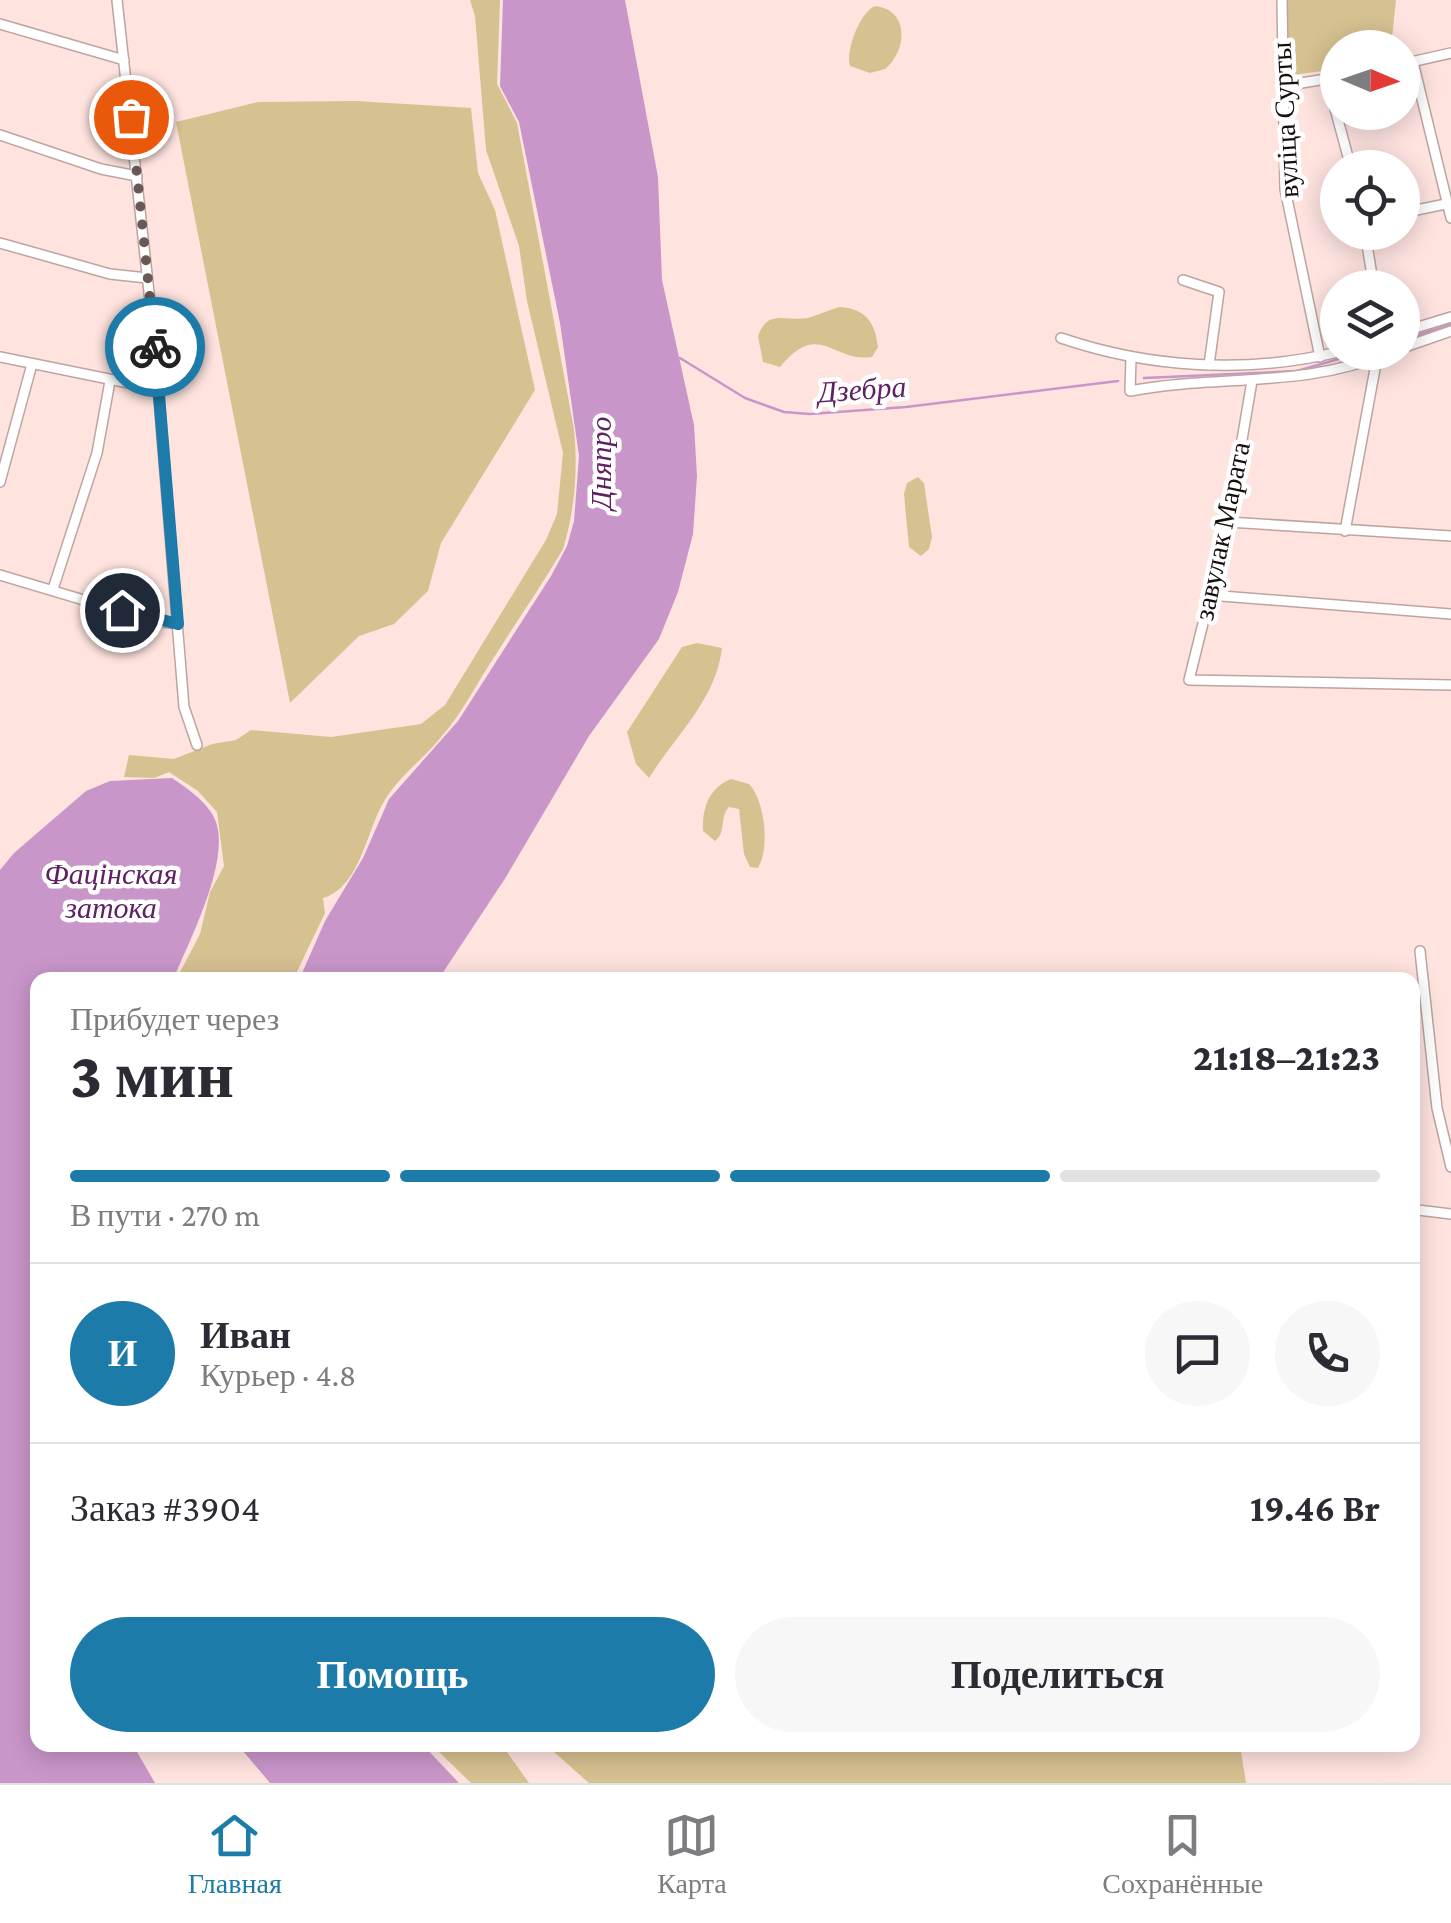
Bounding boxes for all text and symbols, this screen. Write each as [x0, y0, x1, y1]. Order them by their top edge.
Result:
north arrow [1320, 30, 1420, 130]
map controls [1320, 30, 1420, 370]
street label: вуліца Сурты [1265, 41, 1305, 199]
pin [89, 75, 174, 160]
icon: bag [104, 90, 159, 145]
button: locate [1320, 150, 1420, 250]
button: layers [1320, 270, 1420, 370]
courier [105, 297, 205, 397]
icon: bike [128, 320, 183, 375]
water label: Дзебра [814, 369, 907, 409]
water label: Дняпро [584, 417, 617, 512]
street label: завулак Марата [1188, 438, 1256, 623]
pin [80, 568, 165, 653]
icon: home [95, 583, 150, 638]
water label: Фацінская затока [45, 857, 177, 924]
text: Прибудет через [70, 1001, 279, 1037]
text: 21:18–21:23 [1193, 1036, 1380, 1078]
text: 3 мин [70, 1039, 234, 1111]
text: В пути · 270 m [70, 1197, 260, 1233]
button: chat [1145, 1301, 1250, 1406]
button: phone [1275, 1301, 1380, 1406]
text: Иван [200, 1314, 291, 1356]
text: И [108, 1332, 137, 1374]
text: Курьер · 4.8 [200, 1357, 356, 1393]
text: Заказ #3904 [70, 1487, 260, 1529]
text: 19.46 Br [1250, 1487, 1380, 1529]
button: Помощь [70, 1617, 715, 1732]
button: Поделиться [735, 1617, 1380, 1732]
tab: Главная [188, 1808, 282, 1900]
tab: Карта [657, 1808, 727, 1900]
tab: Сохранённые [1102, 1808, 1263, 1900]

